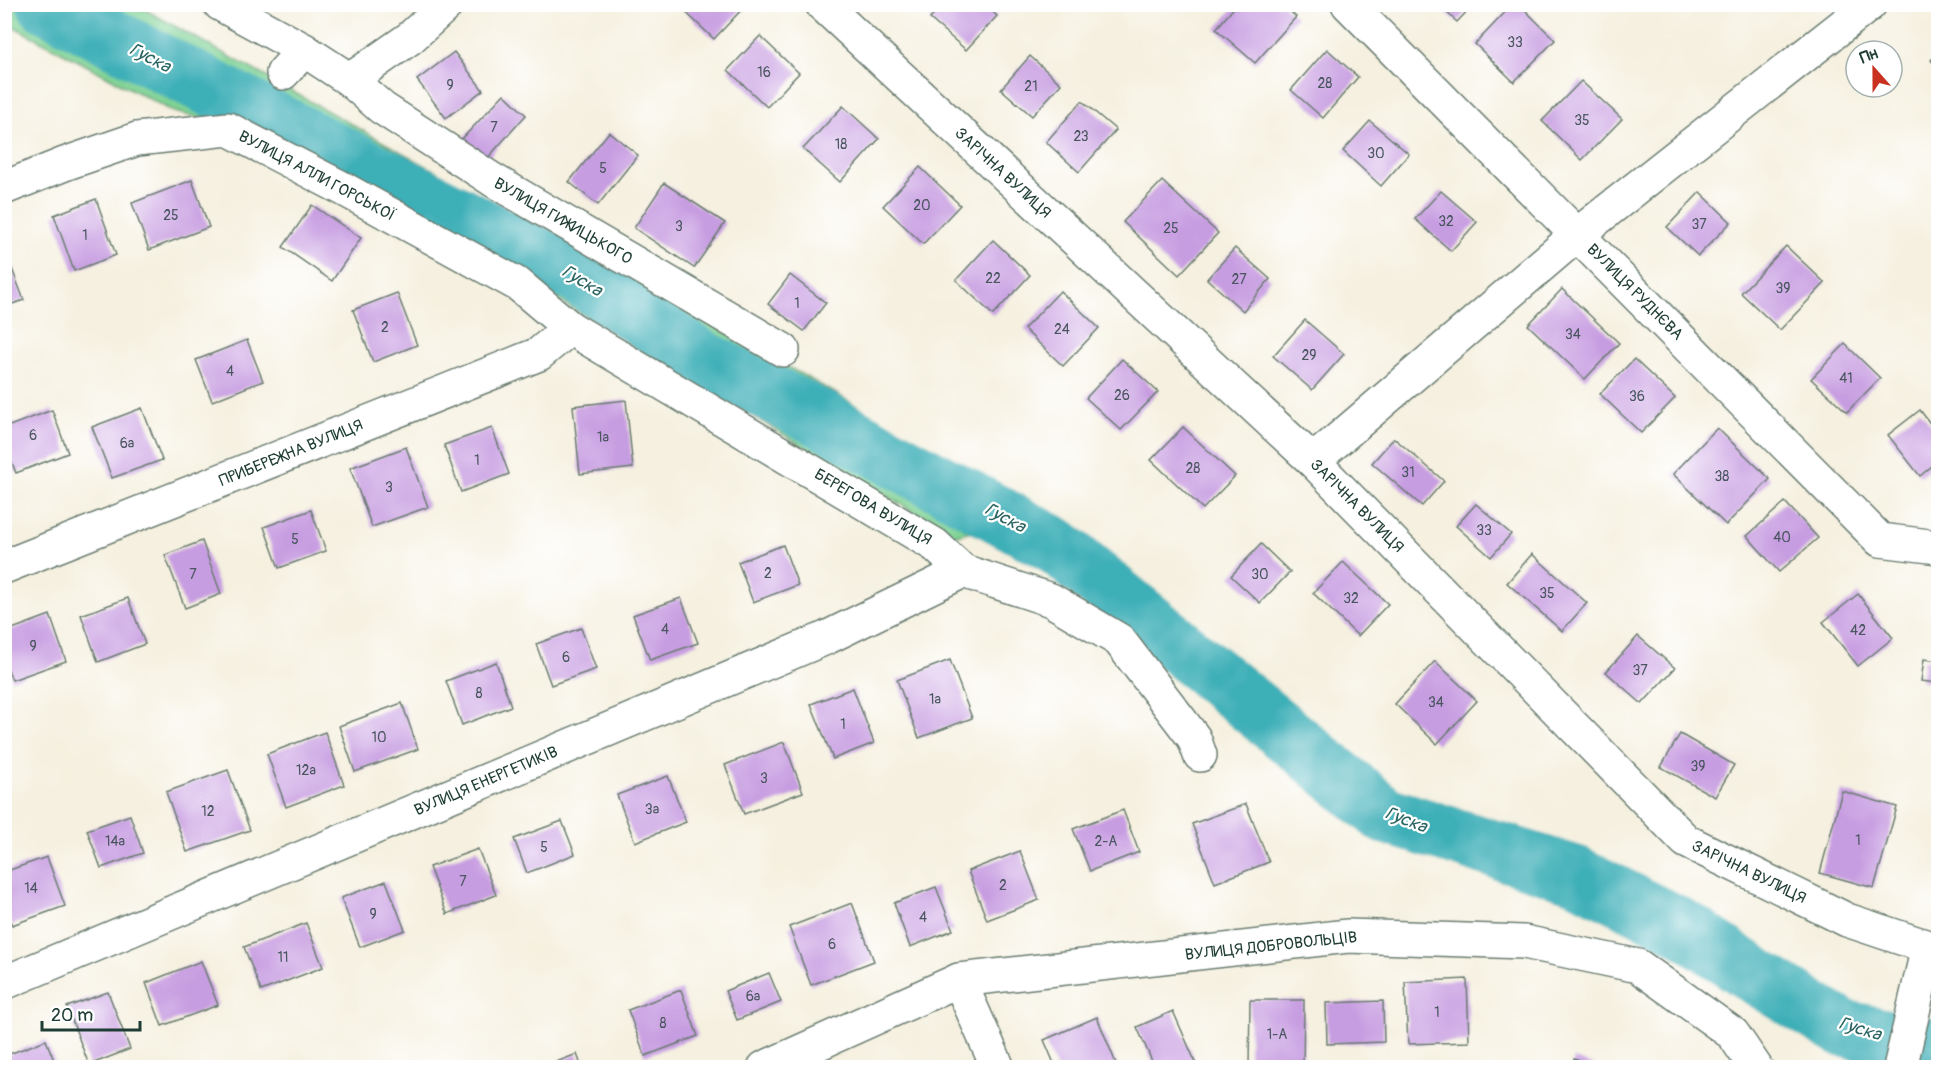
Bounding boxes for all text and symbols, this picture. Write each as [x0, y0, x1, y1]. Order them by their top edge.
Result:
house number: 33 [1507, 34, 1523, 51]
water label: Гуска [126, 38, 176, 79]
north arrow [1844, 39, 1904, 99]
text: Пн [1857, 43, 1881, 68]
house number: 16 [757, 64, 771, 81]
house number: 28 [1318, 75, 1332, 92]
house number: 9 [446, 77, 454, 94]
house number: 21 [1024, 78, 1038, 95]
house number: 35 [1574, 112, 1590, 129]
house number: 7 [490, 119, 498, 136]
street label: ЗАРІЧНА ВУЛИЦЯ [951, 123, 1055, 223]
street label: ВУЛИЦЯ АЛЛИ ГОРСЬКОЇ [235, 126, 399, 226]
house number: 23 [1073, 128, 1089, 145]
house number: 18 [835, 136, 847, 153]
house number: 30 [1367, 145, 1385, 162]
house number: 5 [599, 160, 607, 177]
street label: ВУЛИЦЯ ГИЖИЦЬКОГО [490, 173, 636, 269]
house number: 20 [913, 197, 931, 214]
house number: 25 [163, 207, 179, 224]
house number: 32 [1438, 213, 1454, 230]
house number: 37 [1691, 216, 1707, 233]
house number: 3 [675, 218, 683, 235]
house number: 25 [1163, 220, 1179, 237]
house number: 1 [82, 227, 88, 244]
street label: ВУЛИЦЯ РУДНЄВА [1583, 240, 1687, 344]
water label: Гуска [558, 260, 608, 303]
house number: 22 [985, 270, 1001, 287]
house number: 27 [1231, 271, 1247, 288]
house number: 39 [1775, 280, 1791, 297]
house number: 1 [794, 295, 800, 312]
house number: 2 [381, 319, 389, 336]
house number: 24 [1054, 321, 1070, 338]
house number: 34 [1565, 326, 1581, 343]
house number: 29 [1301, 347, 1317, 364]
house number: 4 [226, 363, 234, 380]
house number: 41 [1839, 370, 1853, 387]
house number: 26 [1114, 387, 1130, 404]
house number: 36 [1629, 388, 1645, 405]
street label: ПРИБЕРЕЖНА ВУЛИЦЯ [216, 415, 366, 491]
house number: 6 [29, 427, 37, 444]
house number: 1а [597, 429, 609, 446]
house number: 6а [120, 435, 134, 452]
house number: 1 [474, 452, 480, 469]
street label: ЗАРІЧНА ВУЛИЦЯ [1306, 455, 1408, 557]
house number: 28 [1186, 460, 1200, 477]
street label: БЕРЕГОВА ВУЛИЦЯ [811, 464, 935, 550]
house number: 31 [1401, 464, 1415, 481]
house number: 38 [1715, 468, 1729, 485]
house number: 3 [385, 479, 393, 496]
water label: Гуска [981, 498, 1031, 539]
house number: 33 [1476, 522, 1492, 539]
house number: 40 [1773, 529, 1791, 546]
house number: 5 [291, 531, 299, 548]
house number: 2 [764, 565, 772, 582]
house number: 7 [189, 566, 197, 583]
house number: 30 [1251, 566, 1269, 583]
house number: 35 [1539, 585, 1555, 602]
house number: 32 [1343, 590, 1359, 607]
house number: 4 [661, 621, 669, 638]
house number: 42 [1850, 622, 1866, 639]
house number: 9 [29, 638, 37, 655]
house number: 6 [562, 649, 570, 666]
house number: 37 [1632, 662, 1648, 679]
house number: 8 [475, 685, 483, 702]
house number: 1а [929, 691, 941, 708]
house number: 34 [1428, 694, 1444, 711]
house number: 1 [840, 716, 846, 733]
house number: 10 [371, 729, 387, 746]
street label: ВУЛИЦЯ ЕНЕРГЕТИКІВ [411, 742, 561, 820]
house number: 39 [1690, 758, 1706, 775]
house number: 12а [296, 762, 316, 779]
house number: 3 [760, 770, 768, 787]
house number: 3а [645, 801, 659, 818]
water label: Гуска [1382, 802, 1432, 839]
house number: 12 [201, 803, 215, 820]
house number: 1 [1855, 832, 1861, 849]
house number: 14а [105, 833, 125, 850]
house number: 2-А [1095, 833, 1117, 850]
street label: ЗАРІЧНА ВУЛИЦЯ [1689, 836, 1809, 908]
house number: 5 [540, 839, 548, 856]
house number: 7 [459, 873, 467, 890]
house number: 2 [999, 877, 1007, 894]
house number: 14 [24, 880, 38, 897]
house number: 9 [369, 906, 377, 923]
house number: 4 [919, 909, 927, 926]
street label: ВУЛИЦЯ ДОБРОВОЛЬЦІВ [1184, 927, 1358, 965]
house number: 6 [828, 936, 836, 953]
house number: 11 [278, 949, 288, 966]
house number: 6а [746, 988, 760, 1005]
scale bar [42, 994, 140, 1032]
text: 20 m [51, 1004, 93, 1027]
house number: 1 [1434, 1004, 1440, 1021]
water label: Гуска [1836, 1012, 1886, 1047]
house number: 8 [659, 1015, 667, 1032]
house number: 1-А [1267, 1026, 1287, 1043]

